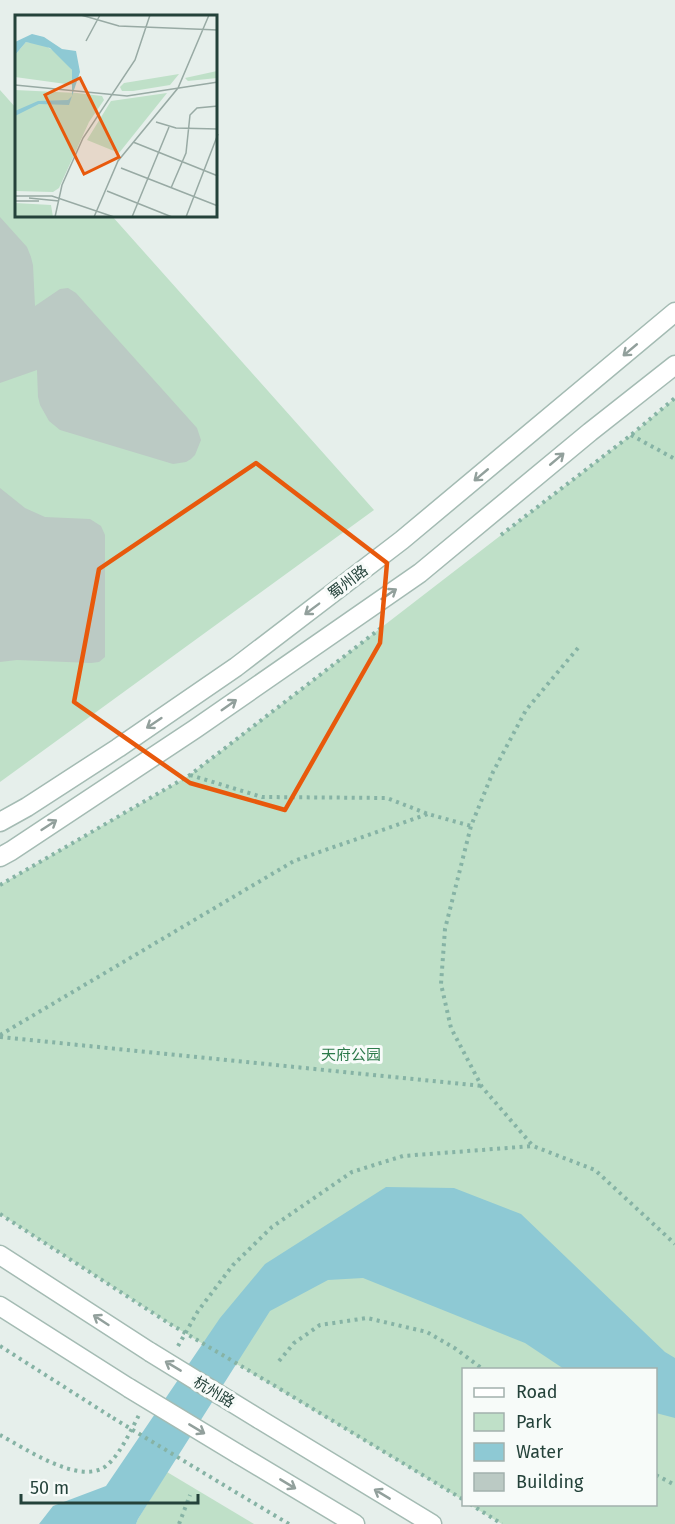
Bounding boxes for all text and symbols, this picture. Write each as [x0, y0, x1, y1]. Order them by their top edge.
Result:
inset map [15, 15, 218, 218]
one-way arrow [622, 343, 638, 356]
one-way arrow [549, 453, 565, 466]
one-way arrow [474, 468, 489, 482]
street label: 蜀州路 [325, 561, 371, 603]
one-way arrow [380, 588, 397, 600]
one-way arrow [304, 603, 320, 616]
one-way arrow [220, 699, 237, 711]
one-way arrow [146, 717, 162, 729]
one-way arrow [41, 819, 58, 832]
park label: 天府公园 [321, 1046, 381, 1064]
one-way arrow [93, 1314, 110, 1326]
one-way arrow [165, 1360, 182, 1372]
legend [462, 1368, 657, 1506]
street label: 杭州路 [190, 1373, 238, 1411]
text: Road [516, 1381, 558, 1403]
text: Park [516, 1411, 552, 1433]
one-way arrow [188, 1424, 205, 1436]
text: Water [516, 1441, 563, 1463]
scale bar [21, 1467, 198, 1505]
text: Building [516, 1471, 584, 1493]
text: 50 m [30, 1477, 69, 1499]
one-way arrow [279, 1478, 296, 1490]
one-way arrow [374, 1487, 391, 1499]

